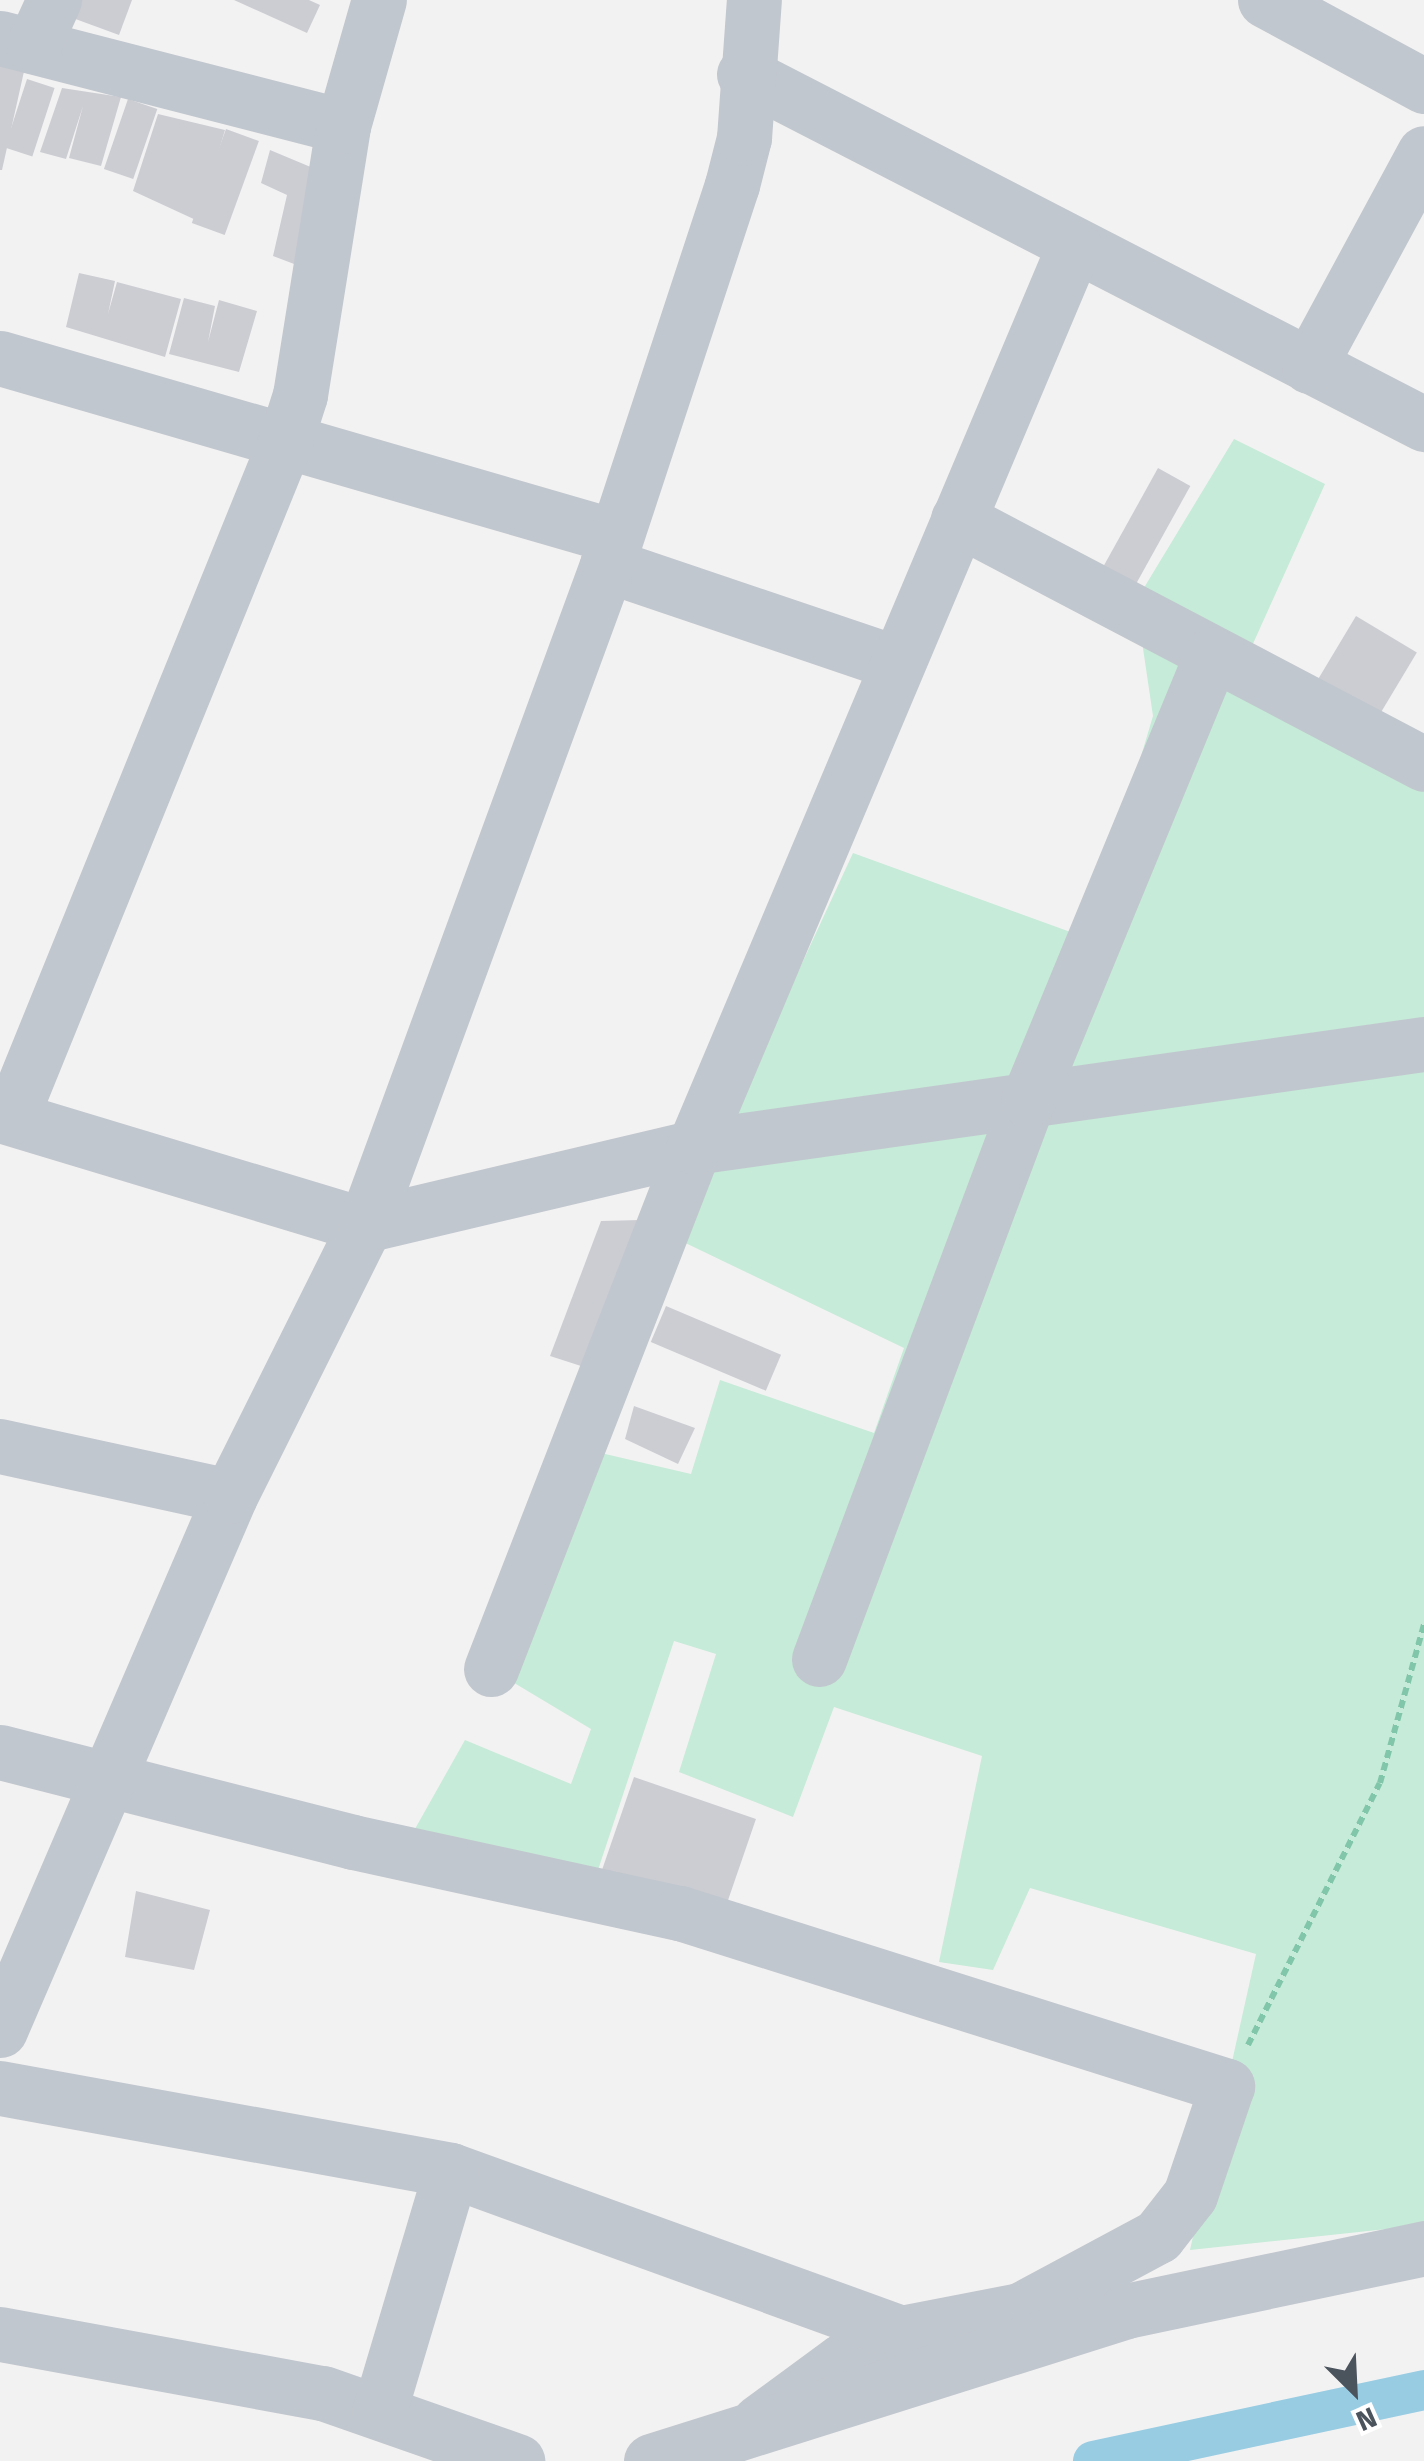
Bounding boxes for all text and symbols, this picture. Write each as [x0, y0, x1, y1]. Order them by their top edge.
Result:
north arrow [1304, 2341, 1404, 2441]
text: N [1351, 2400, 1382, 2438]

